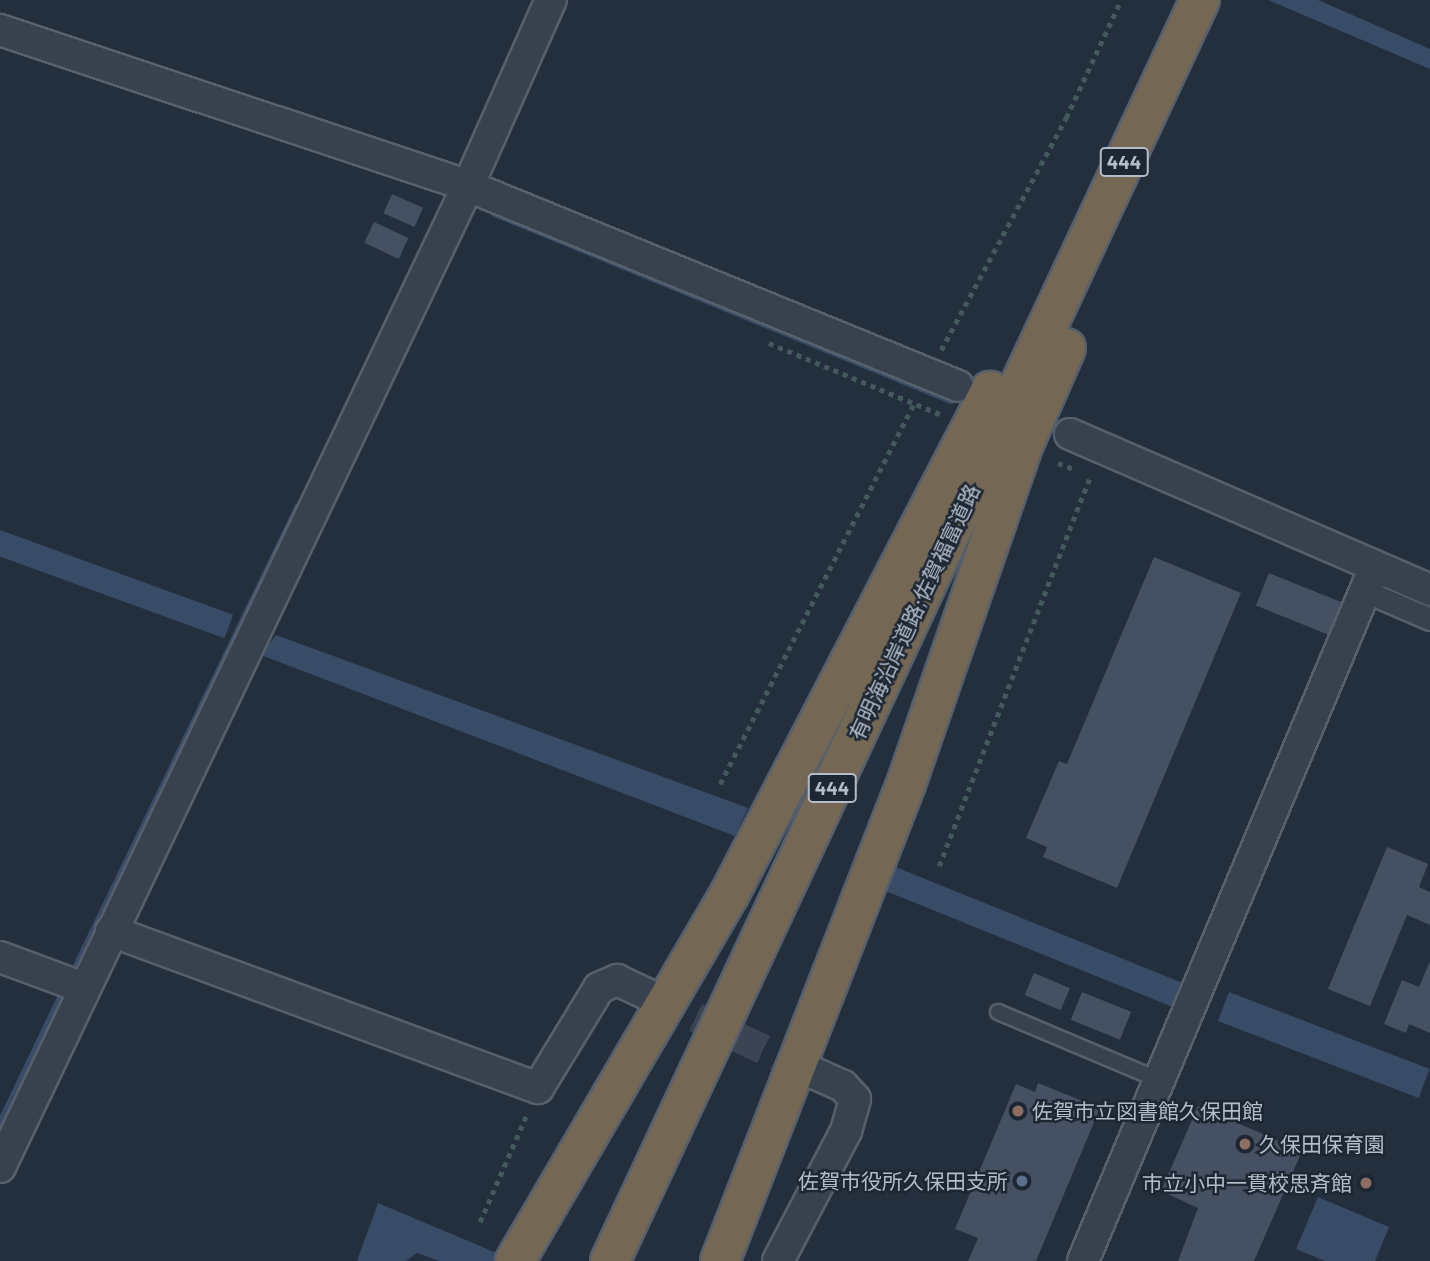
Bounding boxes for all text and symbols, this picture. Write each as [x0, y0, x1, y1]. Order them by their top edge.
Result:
road number: 444 [1100, 146, 1148, 178]
street label: 有明海沿岸道路;佐賀福富道路 [844, 480, 984, 744]
road number: 444 [808, 772, 856, 804]
place label: 佐賀市立図書館久保田館 [1032, 1098, 1263, 1124]
marker: 佐賀市立図書館久保田館 [1010, 1103, 1026, 1119]
place label: 久保田保育園 [1259, 1131, 1385, 1157]
marker: 久保田保育園 [1237, 1136, 1253, 1152]
place label: 佐賀市役所久保田支所 [798, 1168, 1008, 1194]
place label: 市立小中一貫校思斉館 [1142, 1170, 1352, 1196]
marker: 佐賀市役所久保田支所 [1014, 1173, 1030, 1189]
marker: 市立小中一貫校思斉館 [1358, 1175, 1374, 1191]

